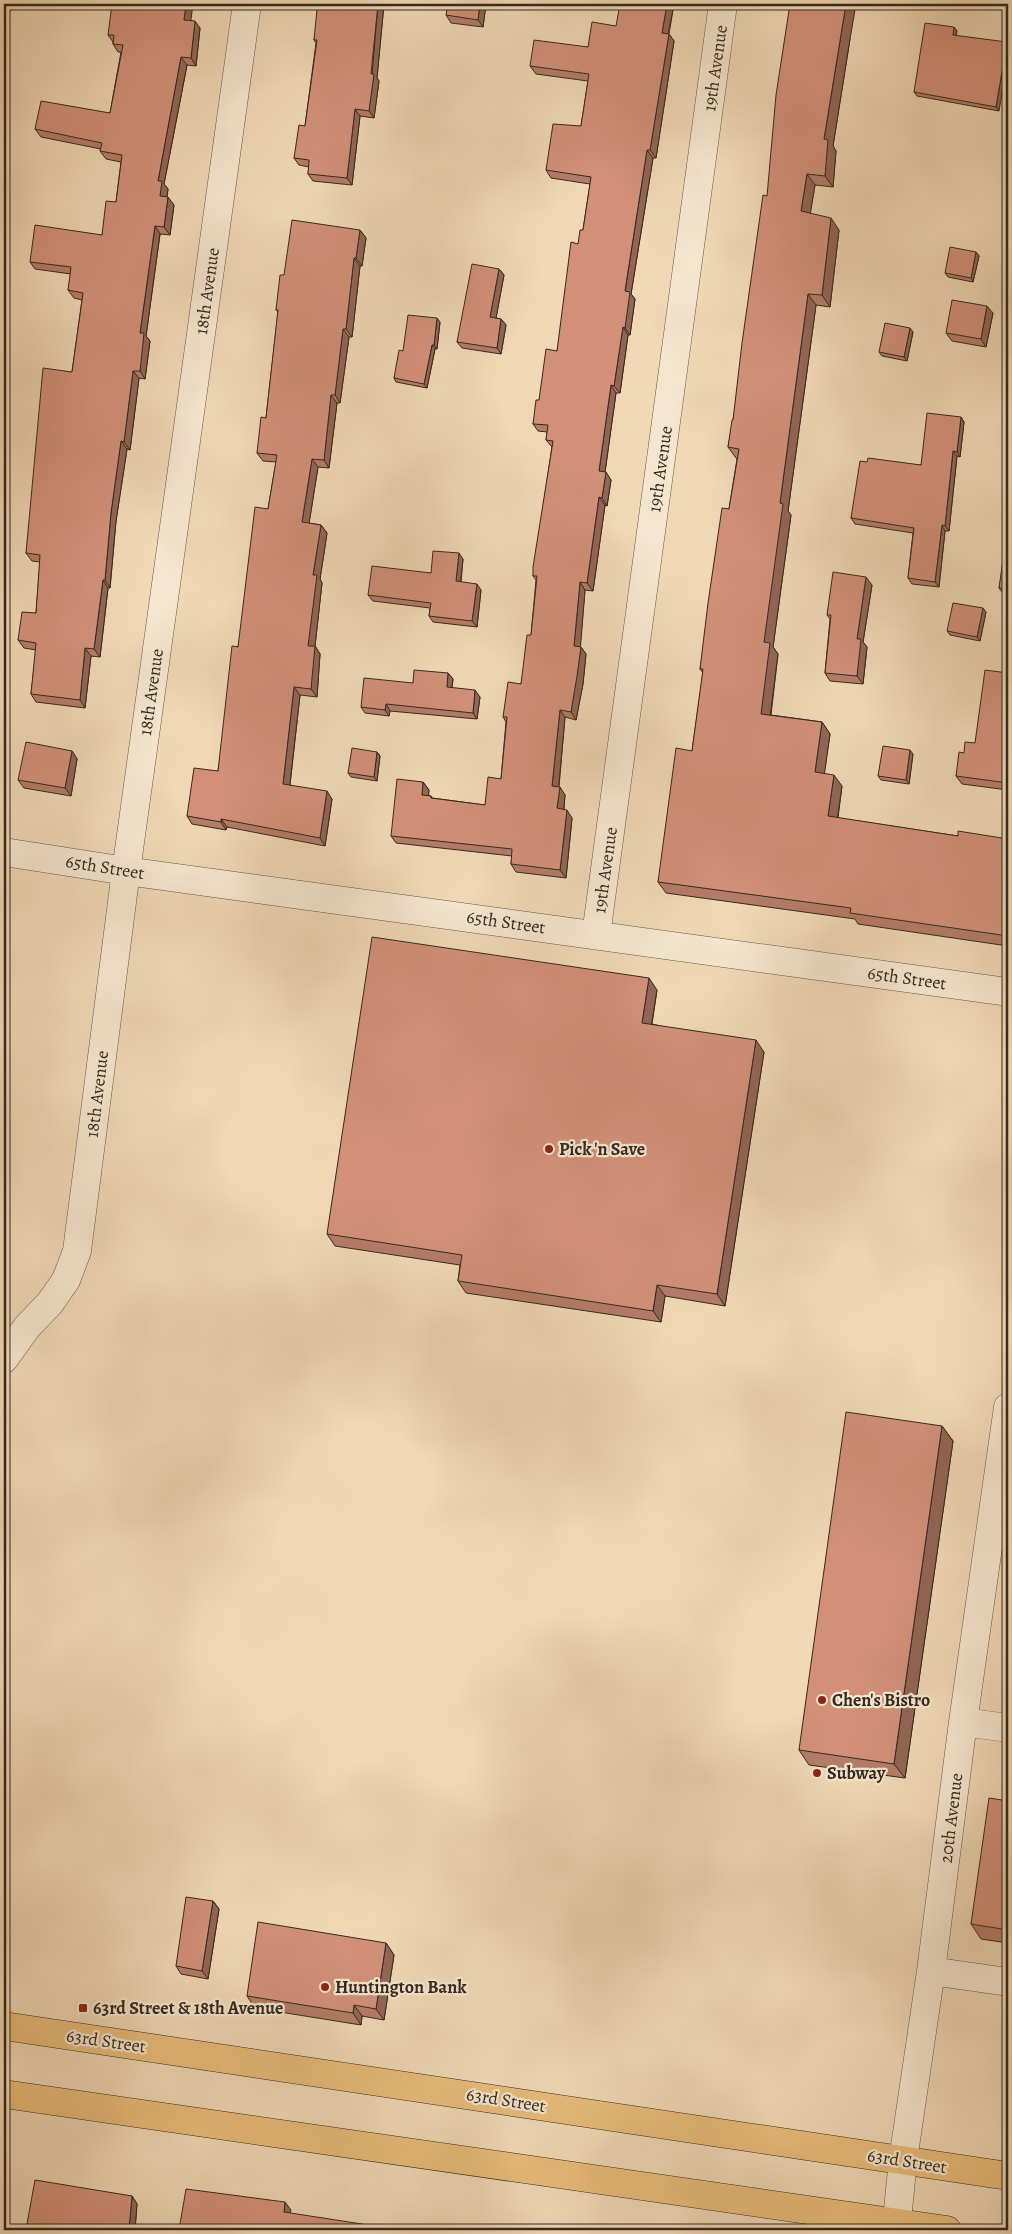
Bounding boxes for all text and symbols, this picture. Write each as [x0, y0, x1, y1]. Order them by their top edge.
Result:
street label: 19th Avenue [697, 23, 733, 113]
street label: 18th Avenue [189, 246, 225, 336]
street label: 19th Avenue [642, 424, 678, 514]
street label: 18th Avenue [133, 647, 169, 737]
street label: 19th Avenue [587, 825, 623, 915]
street label: 65th Street [64, 849, 146, 885]
street label: 65th Street [465, 905, 547, 939]
street label: 65th Street [866, 961, 948, 995]
street label: 18th Avenue [80, 1049, 114, 1139]
place label: Pick 'n Save [559, 1137, 645, 1161]
marker: Pick 'n Save [543, 1143, 555, 1155]
place label: Chen's Bistro [832, 1688, 930, 1712]
marker: Chen's Bistro [816, 1694, 828, 1706]
place label: Subway [827, 1761, 886, 1785]
marker: Subway [811, 1767, 823, 1779]
street label: 20th Avenue [934, 1771, 968, 1865]
place label: Huntington Bank [335, 1975, 467, 1999]
marker: Huntington Bank [319, 1981, 331, 1993]
place label: 63rd Street & 18th Avenue [93, 1996, 283, 2020]
marker: 63rd Street & 18th Avenue [77, 2002, 89, 2014]
street label: 63rd Street [65, 2024, 147, 2058]
street label: 63rd Street [465, 2082, 547, 2118]
street label: 63rd Street [866, 2143, 948, 2179]

